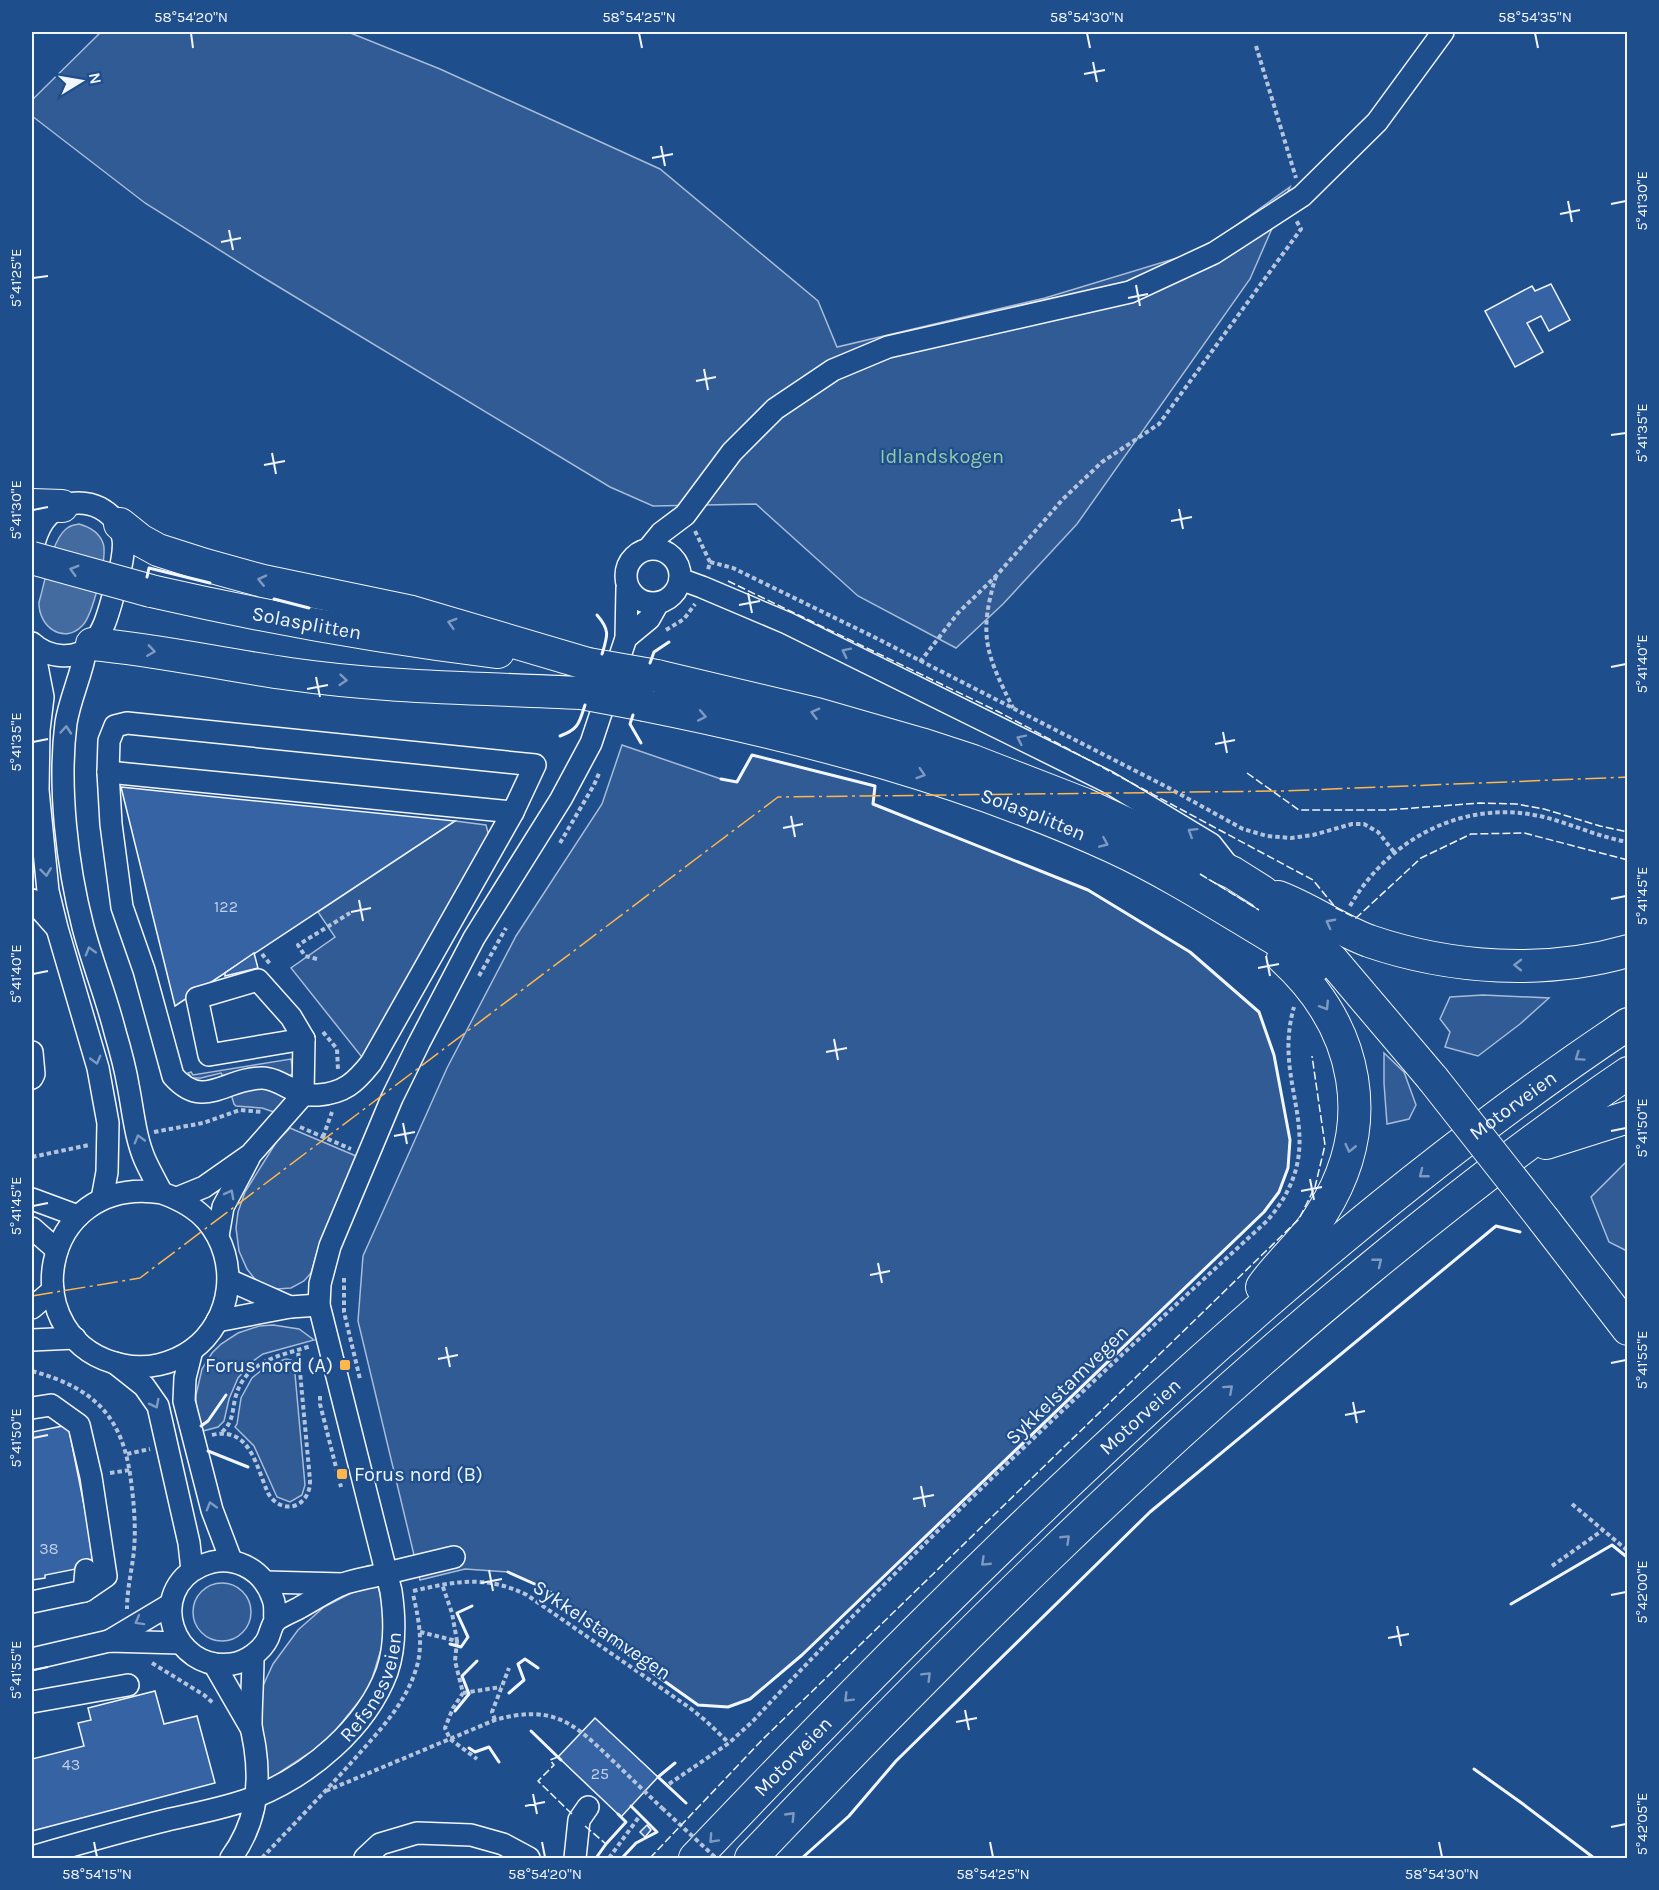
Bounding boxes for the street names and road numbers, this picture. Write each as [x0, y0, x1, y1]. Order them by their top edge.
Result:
street label: Solasplitten [250, 601, 363, 644]
street label: Solasplitten [978, 783, 1089, 845]
street label: Motorveien [1465, 1065, 1561, 1145]
street label: Sykkelstamvegen [1001, 1321, 1133, 1449]
street label: Motorveien [1094, 1373, 1185, 1459]
street label: Sykkelstamvegen [529, 1575, 675, 1685]
street label: Refsnesveien [335, 1631, 405, 1746]
street label: Motorveien [749, 1712, 837, 1801]

